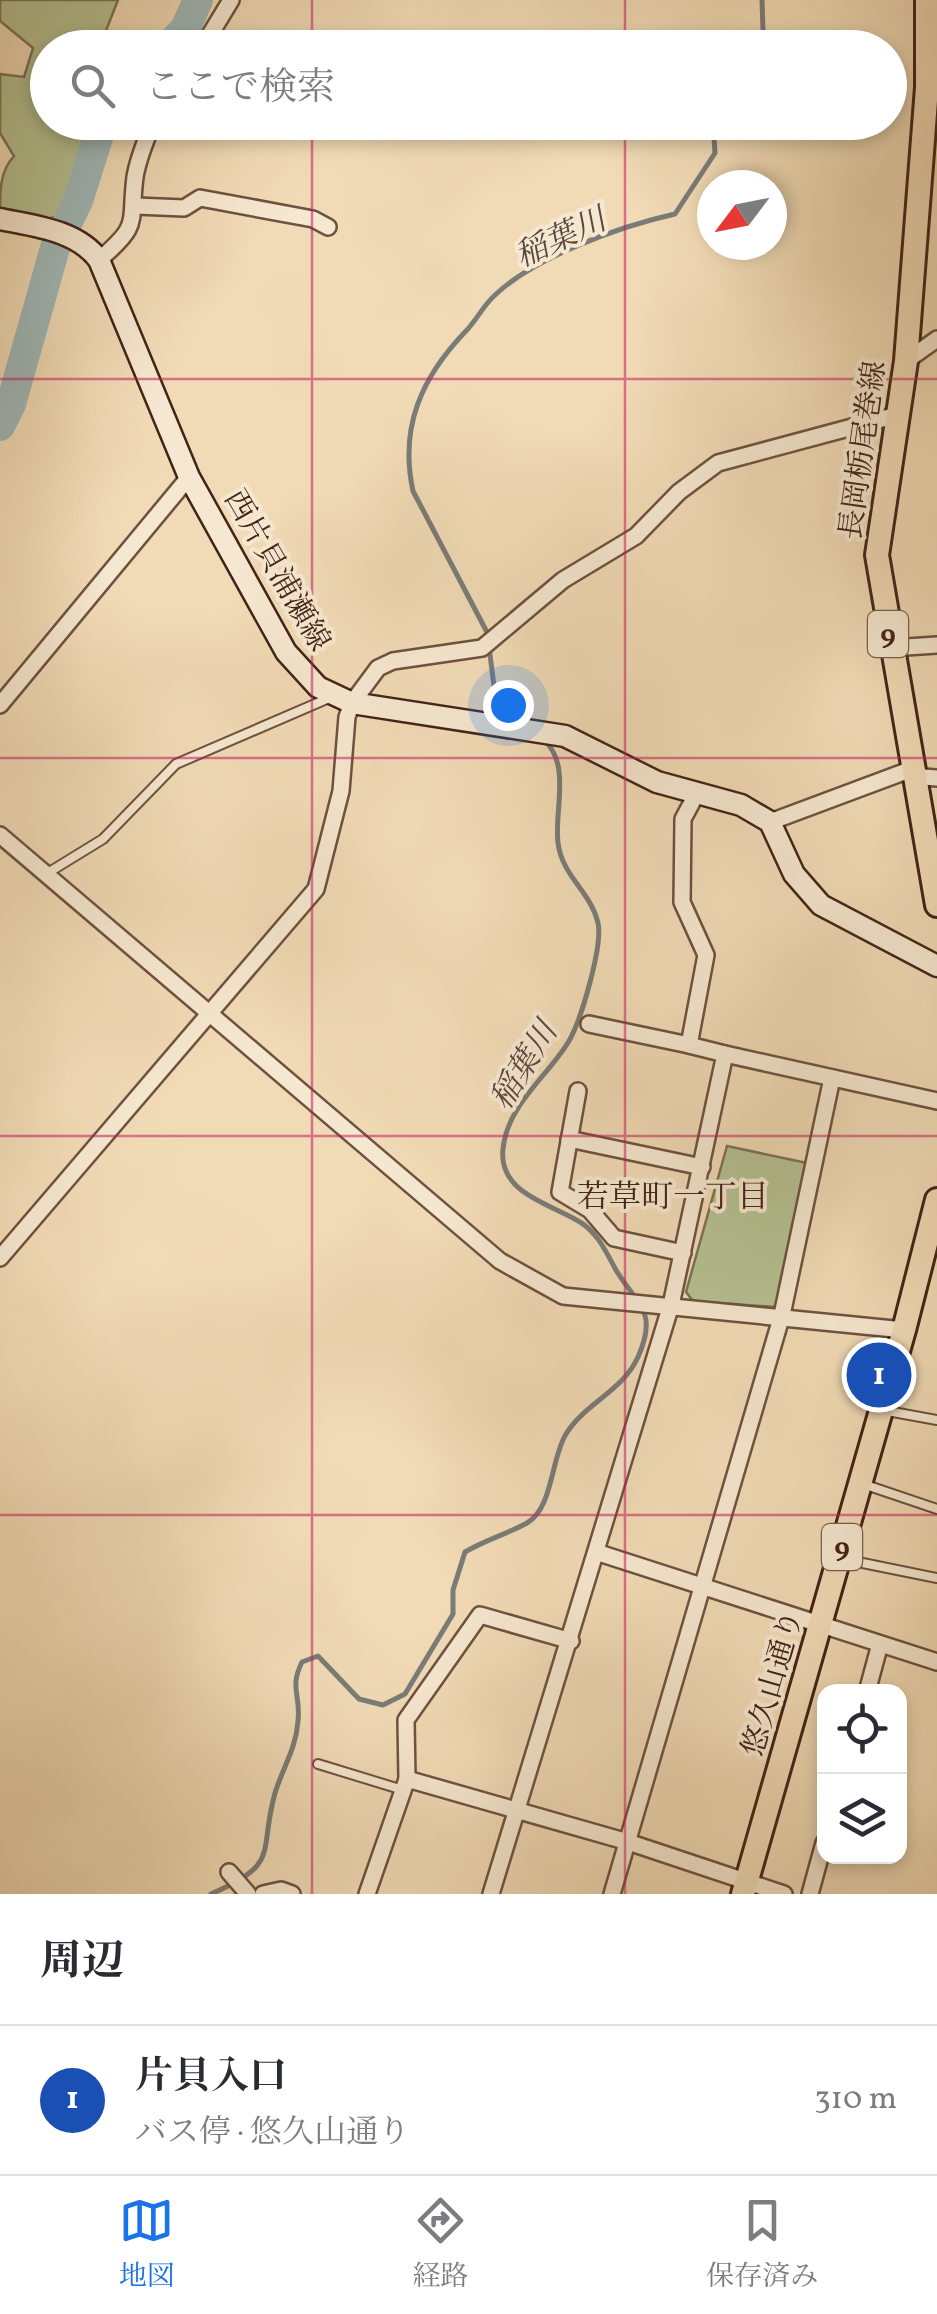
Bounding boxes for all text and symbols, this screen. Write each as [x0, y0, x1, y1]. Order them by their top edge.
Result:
search box [30, 30, 907, 140]
icon: search [65, 58, 120, 113]
text: ここで検索 [145, 63, 335, 116]
north arrow [697, 170, 787, 260]
water label: 稲葉川 [508, 198, 617, 280]
street label: 長岡栃尾巻線 [831, 358, 897, 542]
street label: 西片貝浦瀬線 [213, 483, 339, 659]
road number: 9 [868, 611, 908, 657]
your location [483, 680, 534, 731]
water label: 稲葉川 [481, 1012, 571, 1119]
district label: 若草町一丁目 [577, 1177, 769, 1221]
pin: 1 [846, 1338, 912, 1412]
road number: 9 [822, 1524, 862, 1570]
street label: 悠久山通り [733, 1606, 815, 1761]
map controls [817, 1684, 907, 1864]
button: locate [817, 1684, 907, 1774]
button: layers [817, 1774, 907, 1864]
text: 周辺 [40, 1934, 124, 1993]
text: 片貝入口 [135, 2052, 287, 2105]
text: 1 [66, 2078, 79, 2122]
text: 310 m [814, 2078, 897, 2122]
text: バス停 · 悠久山通り [135, 2112, 410, 2156]
tab: 地図 [119, 2193, 175, 2297]
tab: 経路 [412, 2193, 468, 2297]
tab: 保存済み [706, 2193, 818, 2297]

